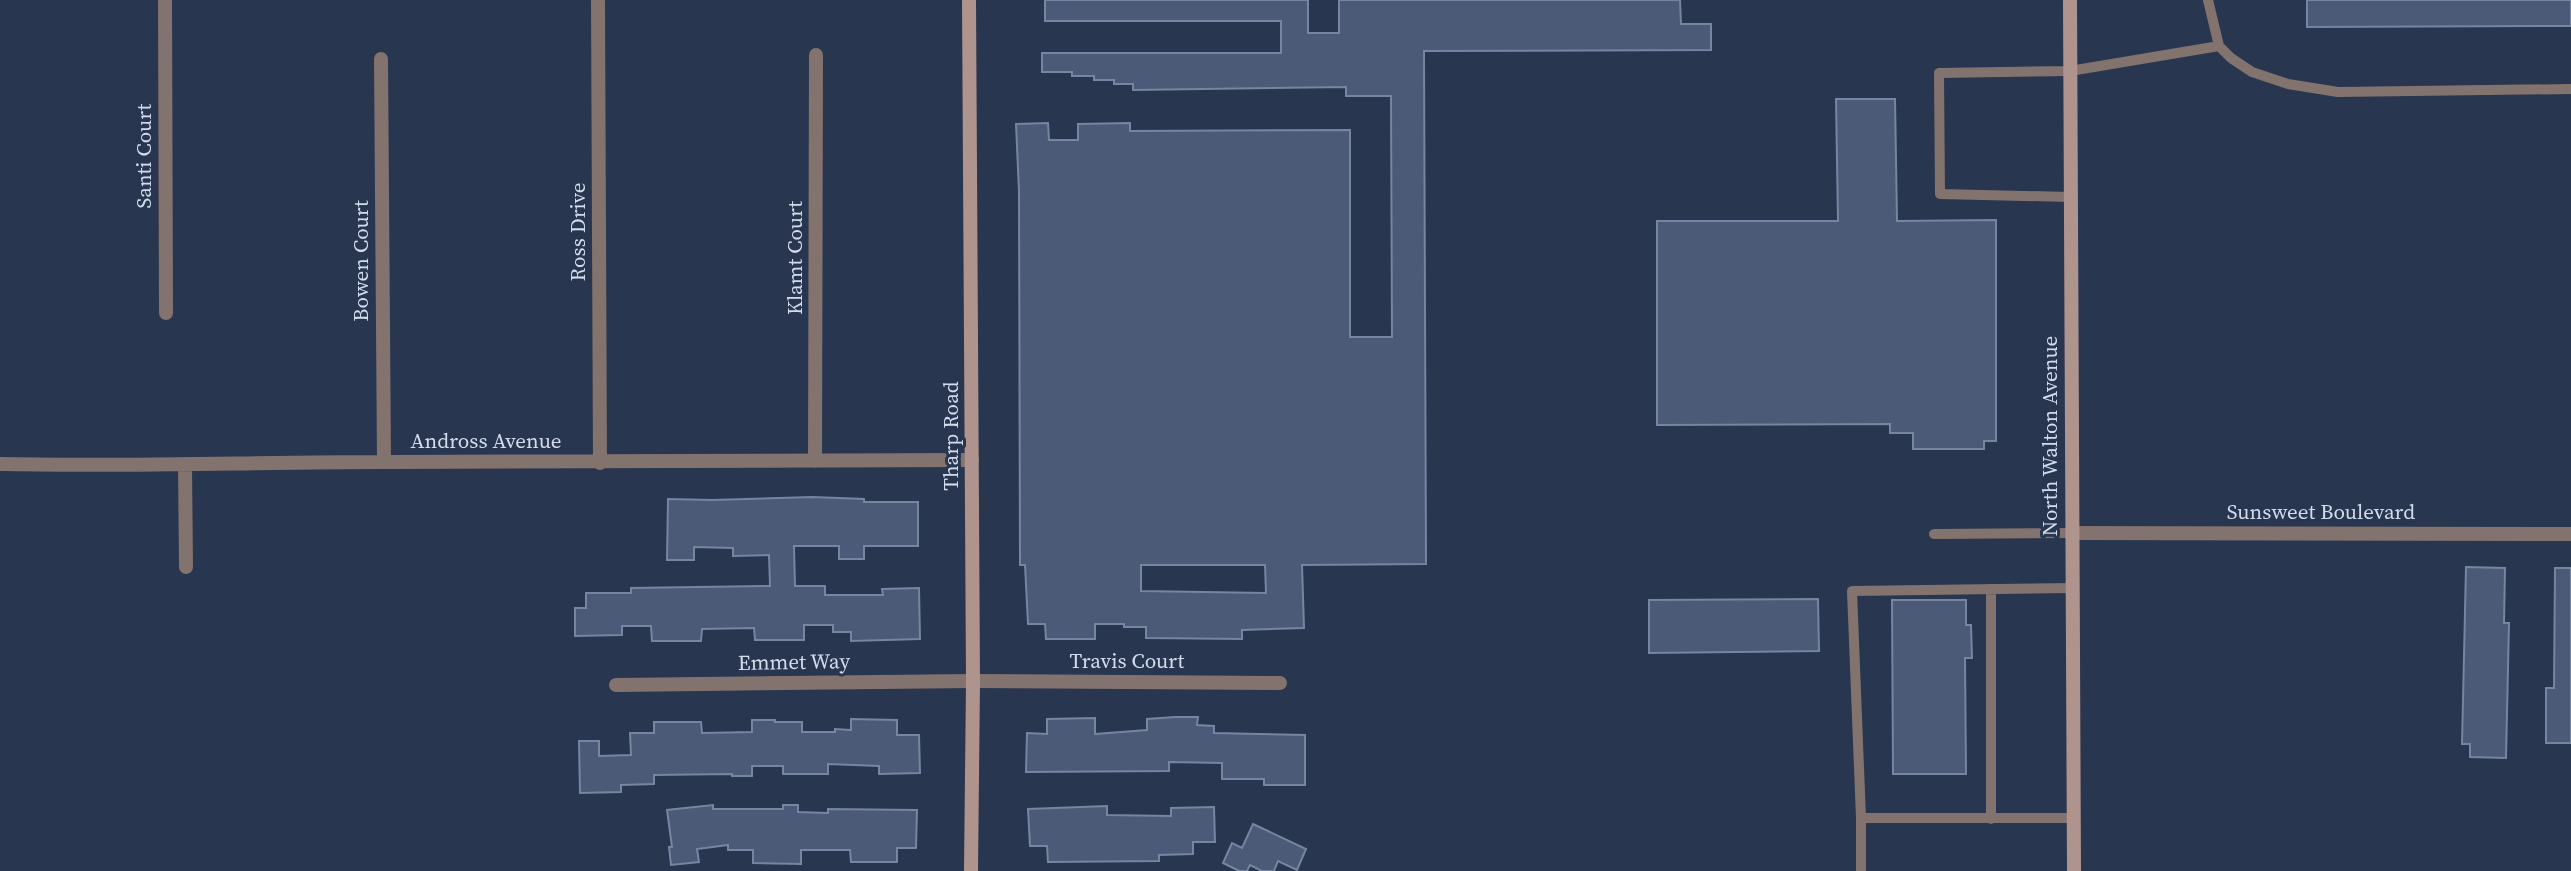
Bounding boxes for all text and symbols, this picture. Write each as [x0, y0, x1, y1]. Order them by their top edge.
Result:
street label: Santi Court [129, 103, 158, 208]
street label: Ross Drive [563, 183, 592, 281]
street label: Bowen Court [346, 200, 375, 322]
street label: Klamt Court [780, 201, 809, 315]
street label: North Walton Avenue [2035, 336, 2064, 536]
street label: Tharp Road [936, 381, 965, 491]
street label: Andross Avenue [411, 426, 561, 455]
street label: Sunsweet Boulevard [2227, 497, 2415, 526]
street label: Emmet Way [738, 646, 851, 677]
street label: Travis Court [1070, 646, 1185, 675]

